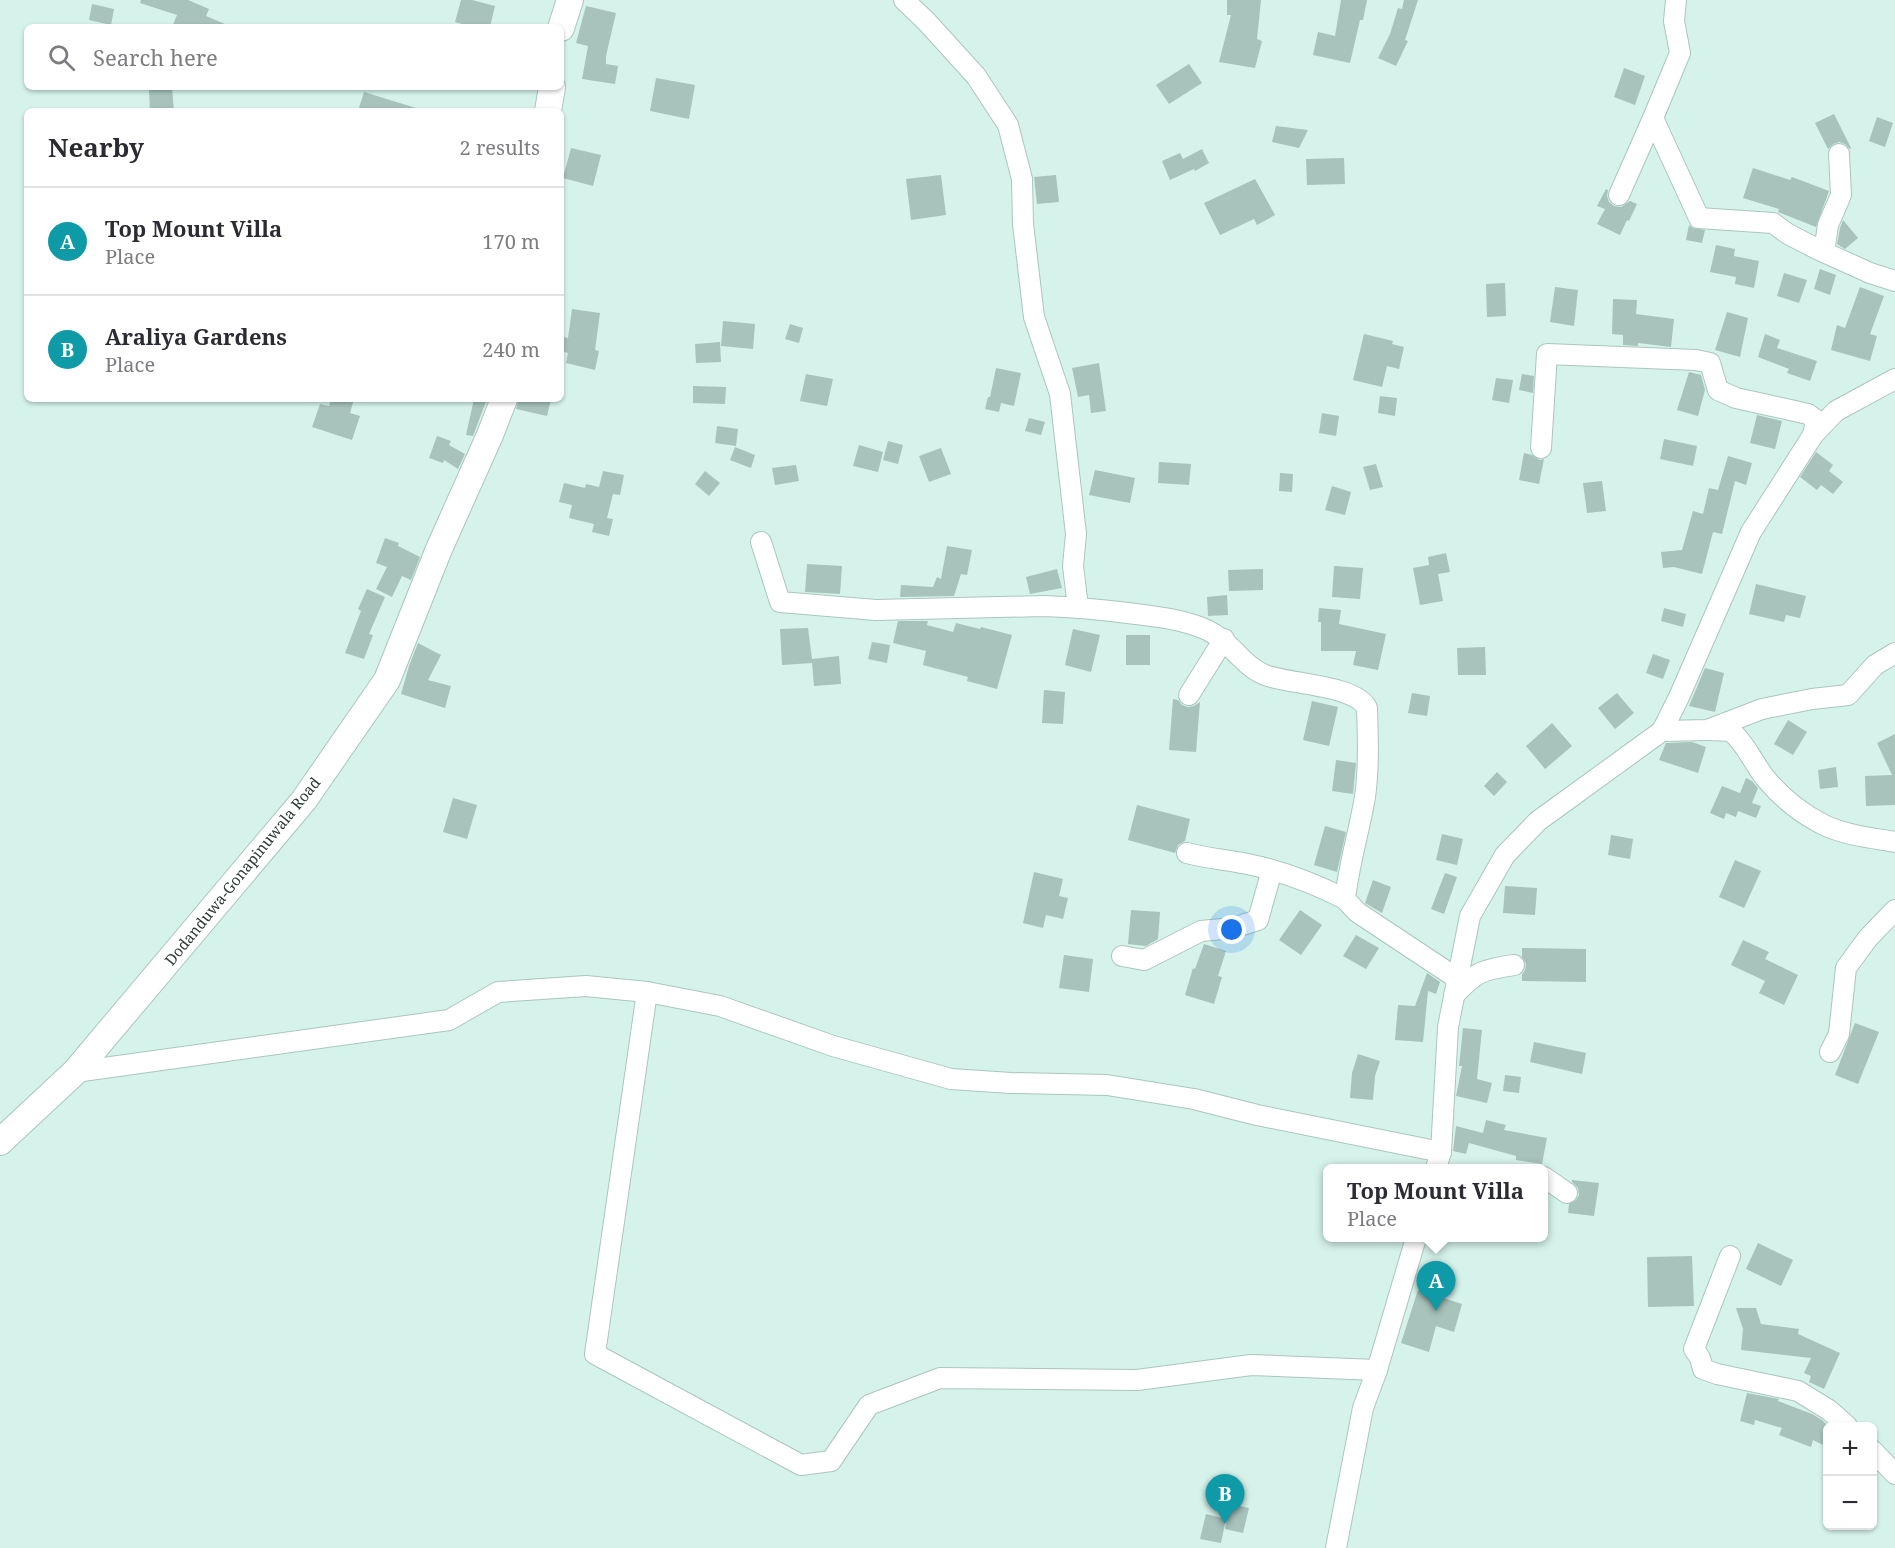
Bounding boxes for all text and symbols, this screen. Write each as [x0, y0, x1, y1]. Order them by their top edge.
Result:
search box [24, 24, 564, 90]
icon: search [45, 41, 78, 74]
text: Search here [93, 42, 218, 72]
text: Nearby [48, 129, 144, 165]
text: 2 results [460, 134, 540, 161]
text: Top Mount Villa [105, 213, 282, 243]
text: A [60, 228, 75, 255]
text: 170 m [482, 228, 540, 255]
text: Place [105, 243, 155, 270]
text: Araliya Gardens [105, 321, 287, 351]
text: B [61, 336, 74, 363]
text: 240 m [482, 336, 540, 363]
text: Place [105, 351, 155, 378]
street label: Dodanduwa-Gonapinuwala Road [160, 773, 324, 969]
your location [1217, 915, 1246, 944]
popup [1323, 1164, 1548, 1242]
text: Top Mount Villa [1347, 1175, 1524, 1205]
text: Place [1347, 1205, 1397, 1232]
pin: A [1416, 1262, 1456, 1311]
map controls [1823, 1422, 1877, 1530]
button: + [1823, 1422, 1877, 1476]
pin: B [1206, 1474, 1244, 1524]
button: − [1823, 1476, 1877, 1530]

